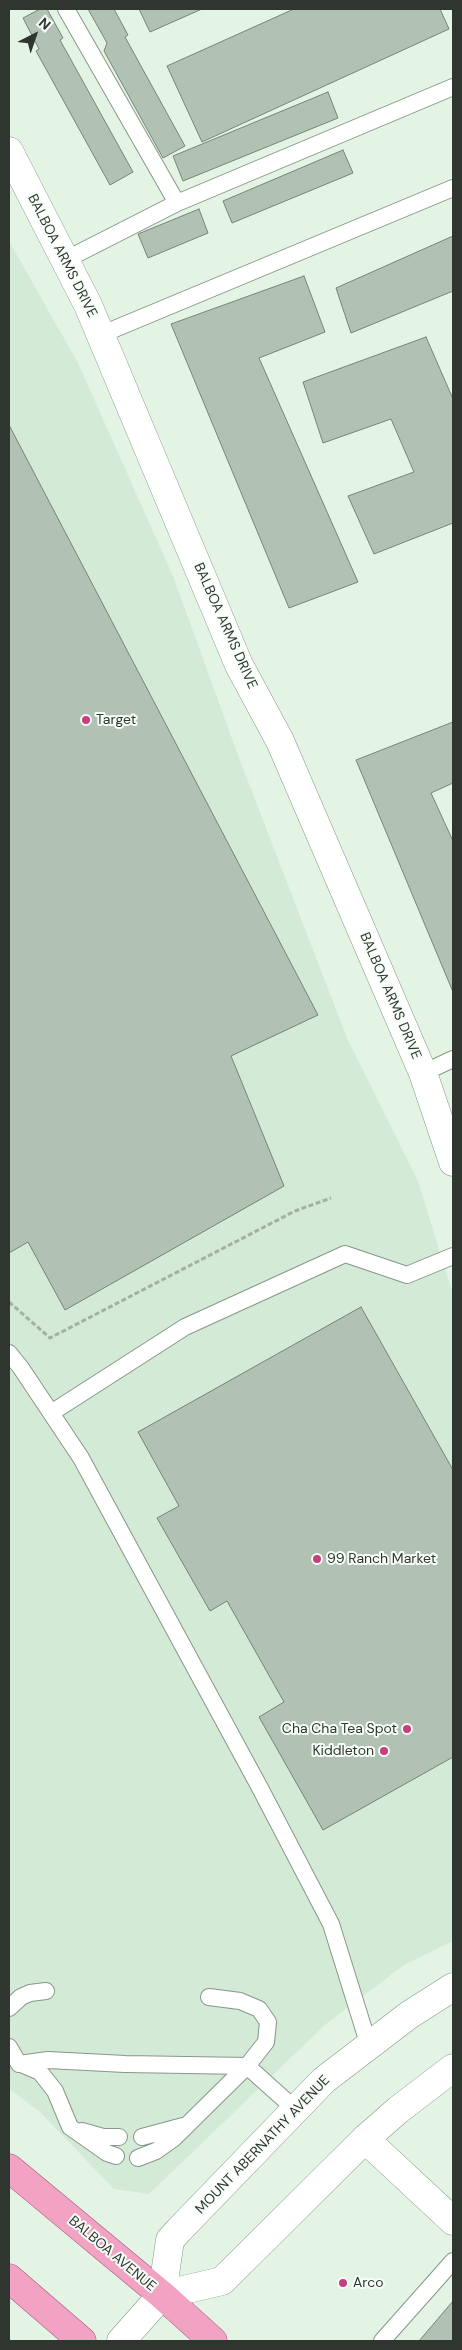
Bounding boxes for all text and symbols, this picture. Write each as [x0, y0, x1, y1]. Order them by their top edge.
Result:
north arrow [10, 10, 60, 60]
text: N [35, 14, 55, 34]
street label: BALBOA ARMS DRIVE [24, 191, 100, 321]
street label: BALBOA ARMS DRIVE [190, 560, 260, 692]
place label: Target [96, 712, 136, 728]
marker: Target [80, 714, 92, 726]
street label: BALBOA ARMS DRIVE [356, 930, 424, 1062]
place label: 99 Ranch Market [327, 1551, 436, 1567]
marker: 99 Ranch Market [311, 1553, 323, 1565]
place label: Cha Cha Tea Spot [282, 1721, 397, 1737]
marker: Cha Cha Tea Spot [401, 1723, 413, 1735]
place label: Kiddleton [312, 1743, 374, 1759]
marker: Kiddleton [378, 1745, 390, 1757]
street label: MOUNT ABERNATHY AVENUE [192, 2072, 334, 2218]
street label: BALBOA AVENUE [65, 2213, 159, 2295]
place label: Arco [353, 2275, 384, 2291]
marker: Arco [337, 2277, 349, 2289]

